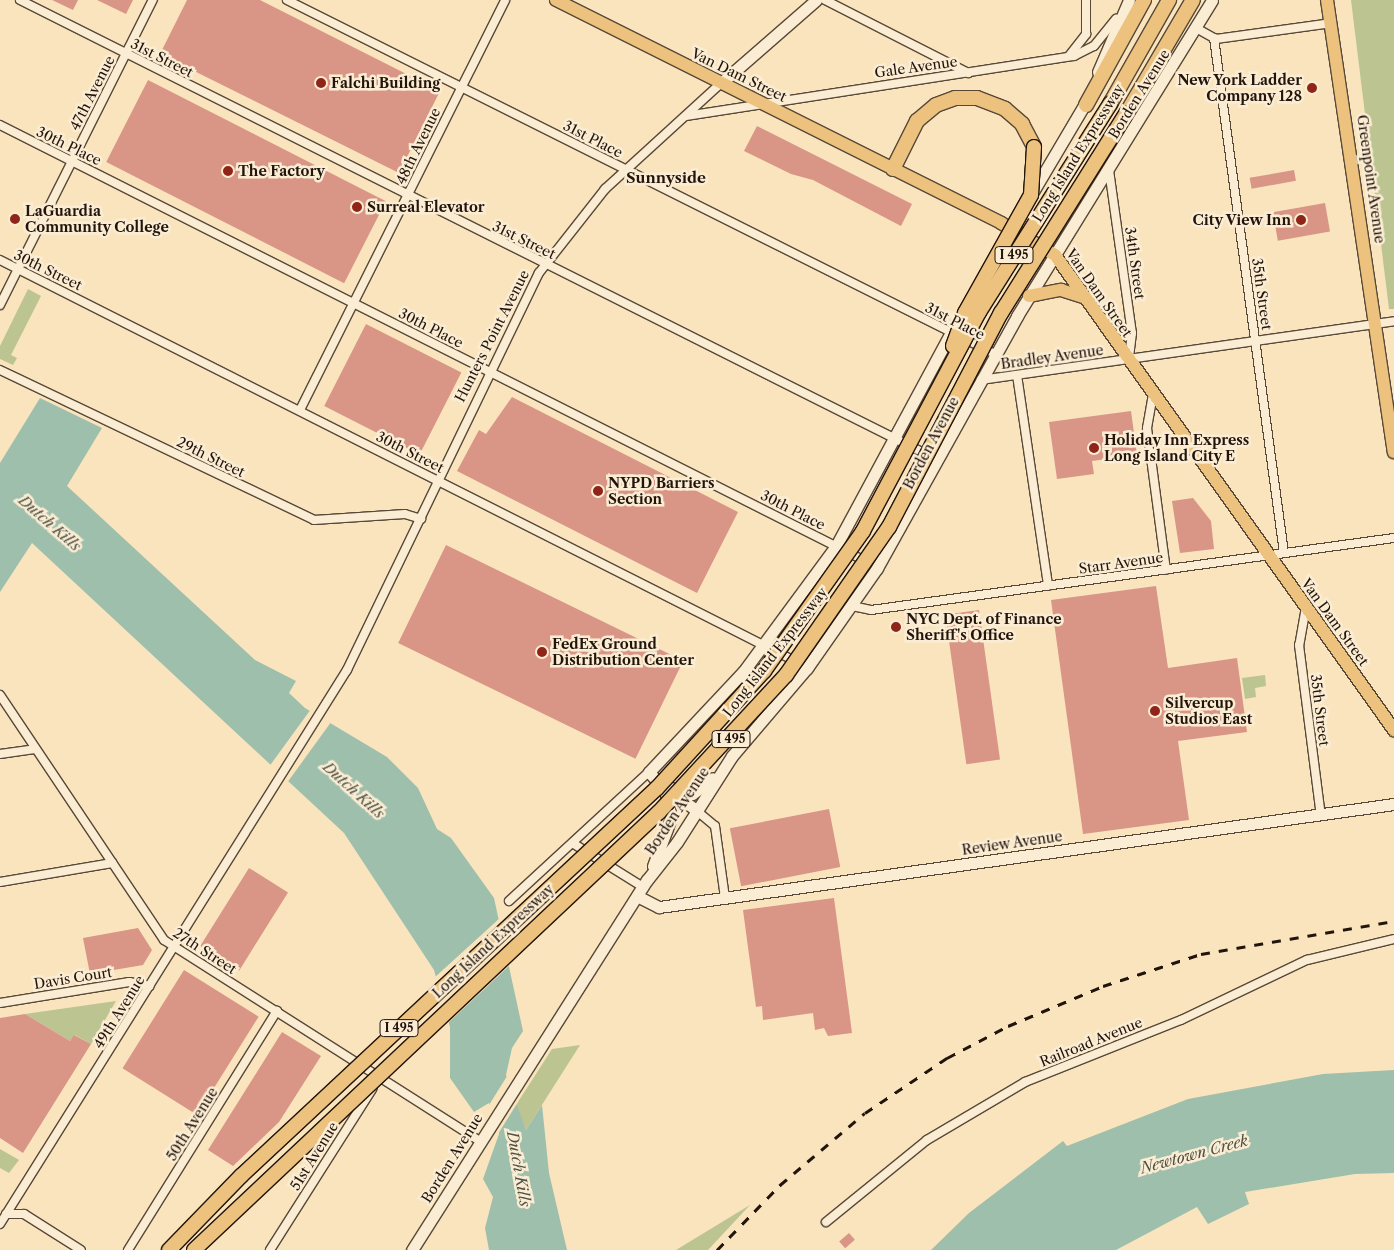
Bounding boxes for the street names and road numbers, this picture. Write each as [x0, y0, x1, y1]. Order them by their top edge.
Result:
street label: 31st Street [128, 35, 196, 81]
street label: Van Dam Street [689, 45, 789, 105]
street label: Borden Avenue [1105, 46, 1173, 142]
street label: 47th Avenue [66, 53, 118, 133]
street label: Gale Avenue [873, 53, 959, 81]
street label: Long Island Expressway [1029, 81, 1127, 225]
street label: 48th Avenue [392, 105, 444, 187]
street label: Greenpoint Avenue [1354, 113, 1388, 245]
street label: 31st Place [561, 117, 625, 161]
street label: 30th Place [34, 123, 104, 169]
street label: 31st Street [490, 218, 558, 262]
street label: 34th Street [1122, 226, 1148, 300]
street label: 30th Street [11, 246, 85, 294]
road number: I 495 [994, 246, 1034, 264]
street label: Van Dam Street [1062, 246, 1136, 340]
street label: 35th Street [1249, 257, 1275, 331]
street label: Hunters Point Avenue [451, 267, 533, 405]
street label: 31st Place [923, 299, 987, 343]
street label: 30th Place [396, 305, 466, 351]
street label: Bradley Avenue [999, 341, 1105, 373]
street label: Borden Avenue [899, 394, 963, 492]
street label: 30th Street [373, 428, 447, 476]
street label: 29th Street [174, 433, 248, 481]
street label: 30th Place [758, 487, 828, 533]
street label: Starr Avenue [1077, 549, 1165, 577]
street label: Van Dam Street [1298, 575, 1372, 669]
street label: Long Island Expressway [719, 584, 831, 720]
street label: 35th Street [1307, 673, 1333, 747]
road number: I 495 [711, 730, 751, 749]
street label: Borden Avenue [641, 764, 713, 858]
street label: Review Avenue [960, 828, 1064, 858]
street label: Long Island Expressway [429, 880, 557, 1002]
street label: 27th Street [170, 924, 240, 978]
street label: Davis Court [33, 964, 113, 992]
street label: 49th Avenue [90, 972, 148, 1052]
street label: Railroad Avenue [1037, 1014, 1145, 1070]
road number: I 495 [379, 1018, 419, 1038]
street label: 50th Avenue [163, 1084, 221, 1164]
street label: Borden Avenue [418, 1110, 486, 1206]
street label: 51st Avenue [286, 1118, 342, 1194]

